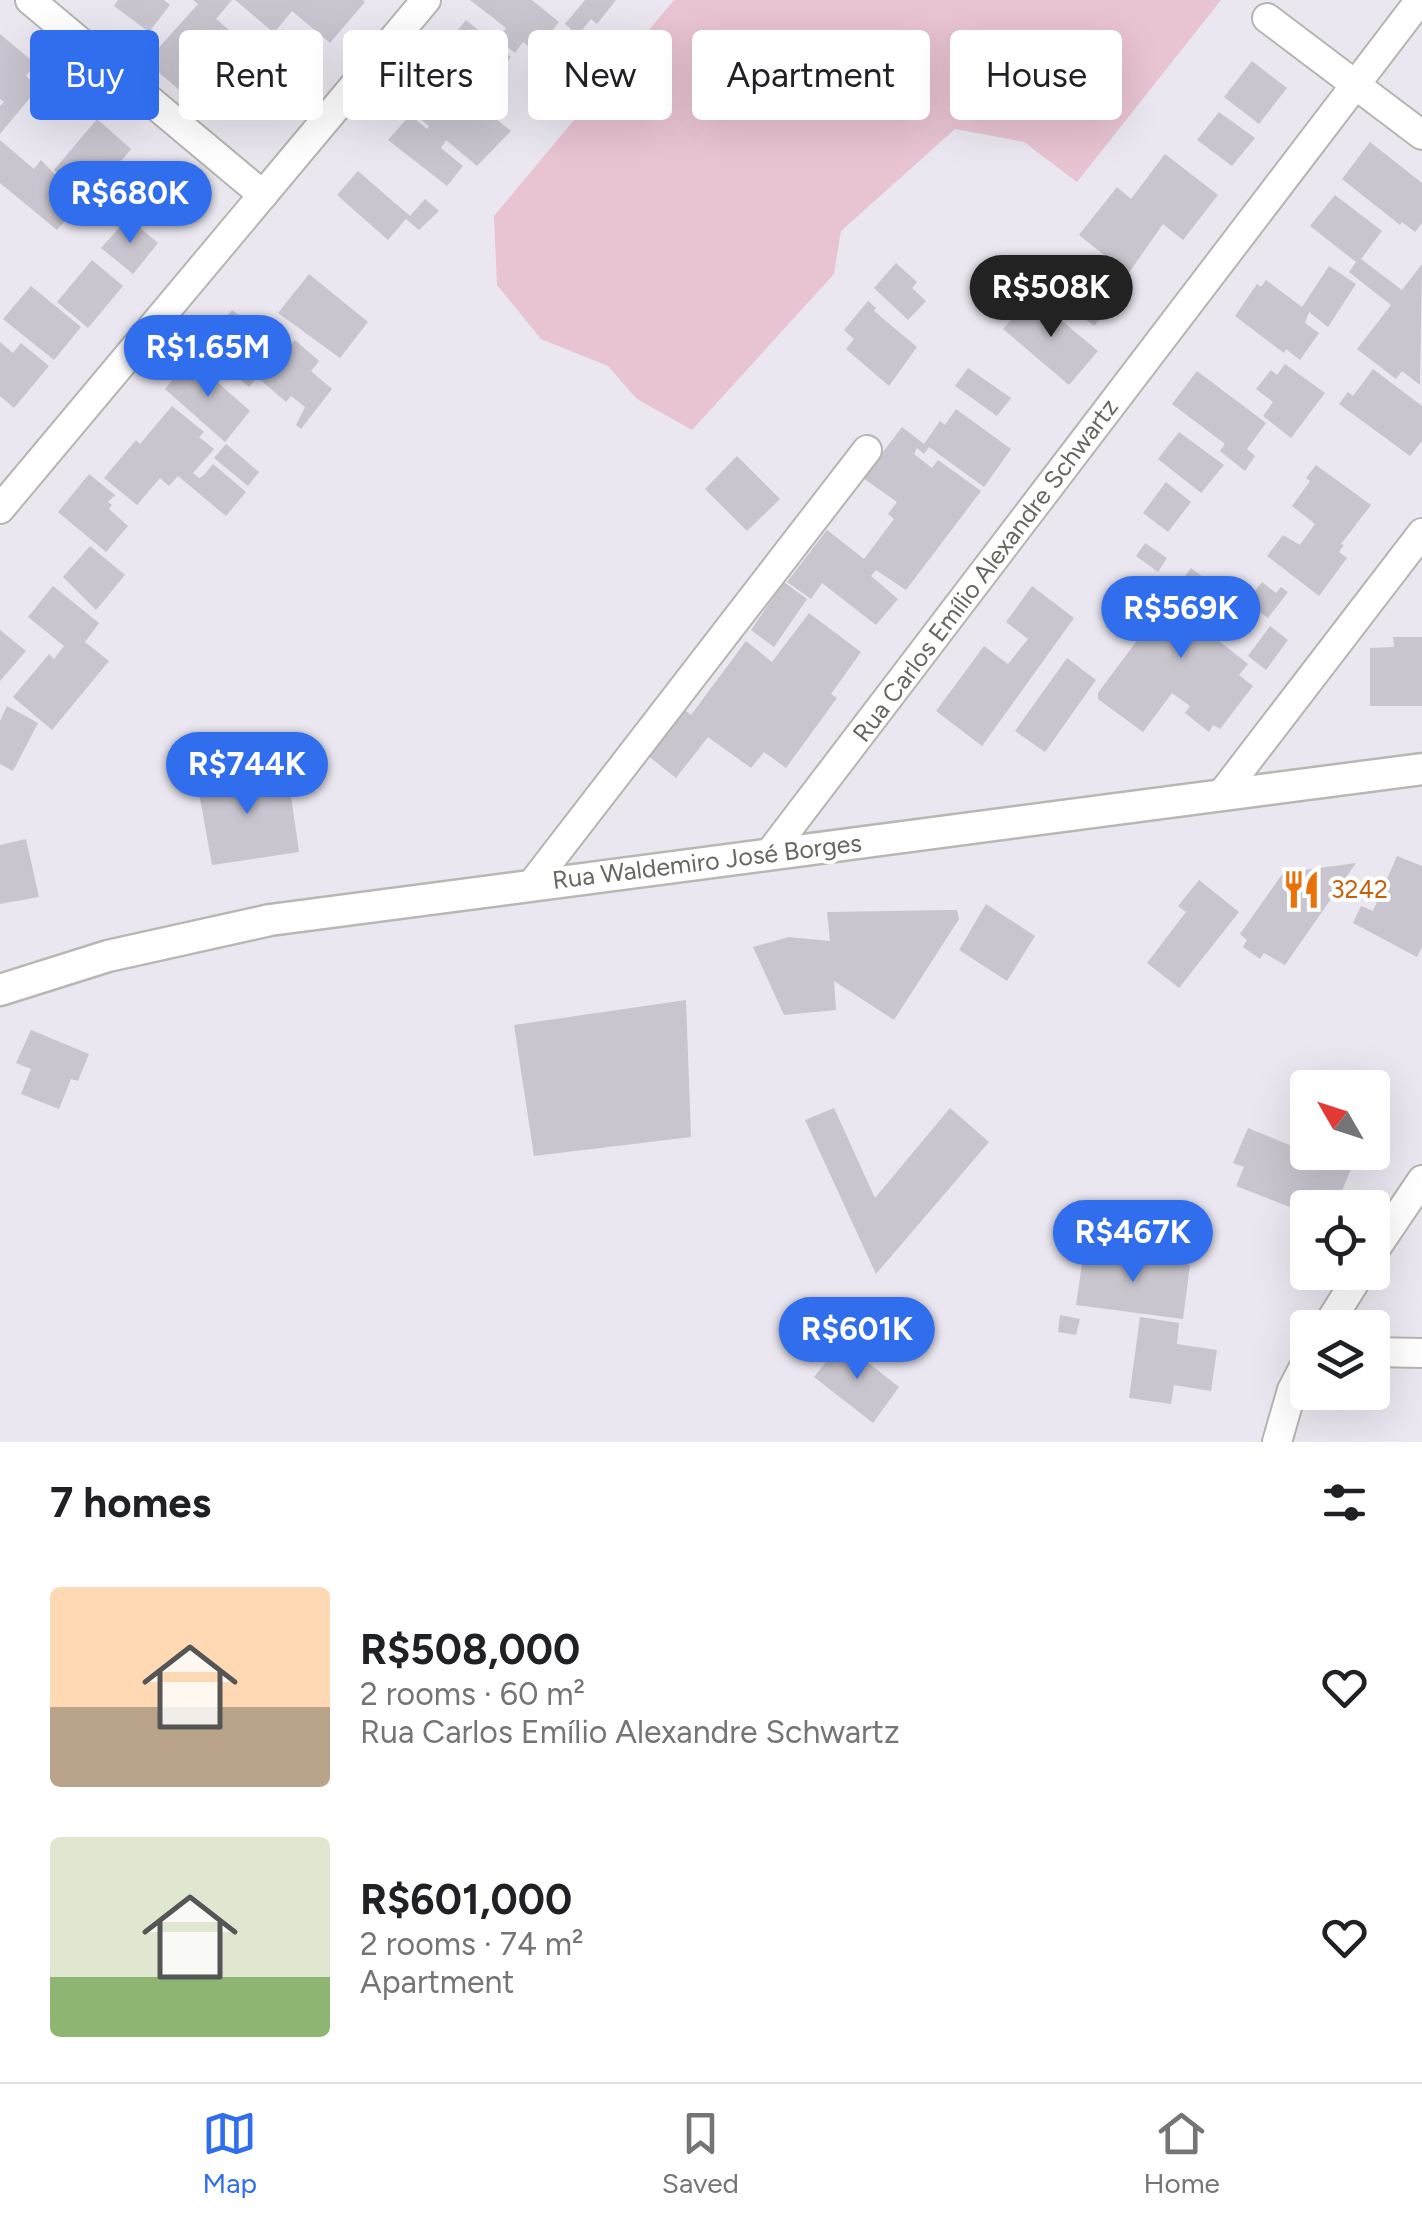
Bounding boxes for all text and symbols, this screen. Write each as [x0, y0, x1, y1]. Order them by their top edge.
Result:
chip: Buy [30, 30, 159, 120]
chip: Rent [179, 30, 323, 120]
chip: Filters [343, 30, 508, 120]
chip: New [528, 30, 672, 120]
chip: Apartment [692, 30, 930, 120]
chip: House [950, 30, 1122, 120]
pin: R$680K [49, 161, 211, 246]
text: R$680K [71, 174, 189, 212]
pin: R$508K [970, 255, 1132, 340]
text: R$508K [992, 268, 1110, 306]
pin: R$1.65M [116, 315, 300, 400]
text: R$1.65M [146, 328, 270, 366]
street label: Rua Carlos Emílio Alexandre Schwartz [846, 393, 1124, 747]
pin: R$569K [1100, 576, 1262, 661]
text: R$569K [1123, 589, 1239, 627]
pin: R$744K [166, 732, 328, 817]
text: R$744K [188, 745, 306, 783]
street label: Rua Waldemiro José Borges [551, 827, 863, 895]
restaurant icon: 3242 [1280, 868, 1322, 910]
place label: 3242 [1331, 874, 1388, 904]
north arrow [1290, 1070, 1390, 1170]
map controls [1290, 1070, 1390, 1410]
button: locate [1290, 1190, 1390, 1290]
pin: R$467K [1052, 1200, 1214, 1285]
text: R$467K [1075, 1213, 1191, 1251]
pin: R$601K [776, 1297, 938, 1382]
text: R$601K [801, 1310, 913, 1348]
button: layers [1290, 1310, 1390, 1410]
icon: filters [1317, 1475, 1372, 1530]
text: 7 homes [50, 1477, 211, 1528]
text: R$508,000 [360, 1624, 580, 1675]
icon: home [130, 1627, 250, 1747]
icon: heart [1317, 1660, 1372, 1715]
text: 2 rooms · 60 m² [360, 1675, 585, 1713]
text: Rua Carlos Emílio Alexandre Schwartz [360, 1713, 900, 1751]
text: R$601,000 [360, 1874, 572, 1925]
icon: home [130, 1877, 250, 1997]
icon: heart [1317, 1910, 1372, 1965]
text: 2 rooms · 74 m² [360, 1925, 584, 1963]
text: Apartment [360, 1963, 514, 2001]
tab: Map [202, 2106, 257, 2200]
tab: Saved [662, 2106, 739, 2200]
tab: Home [1143, 2106, 1220, 2200]

